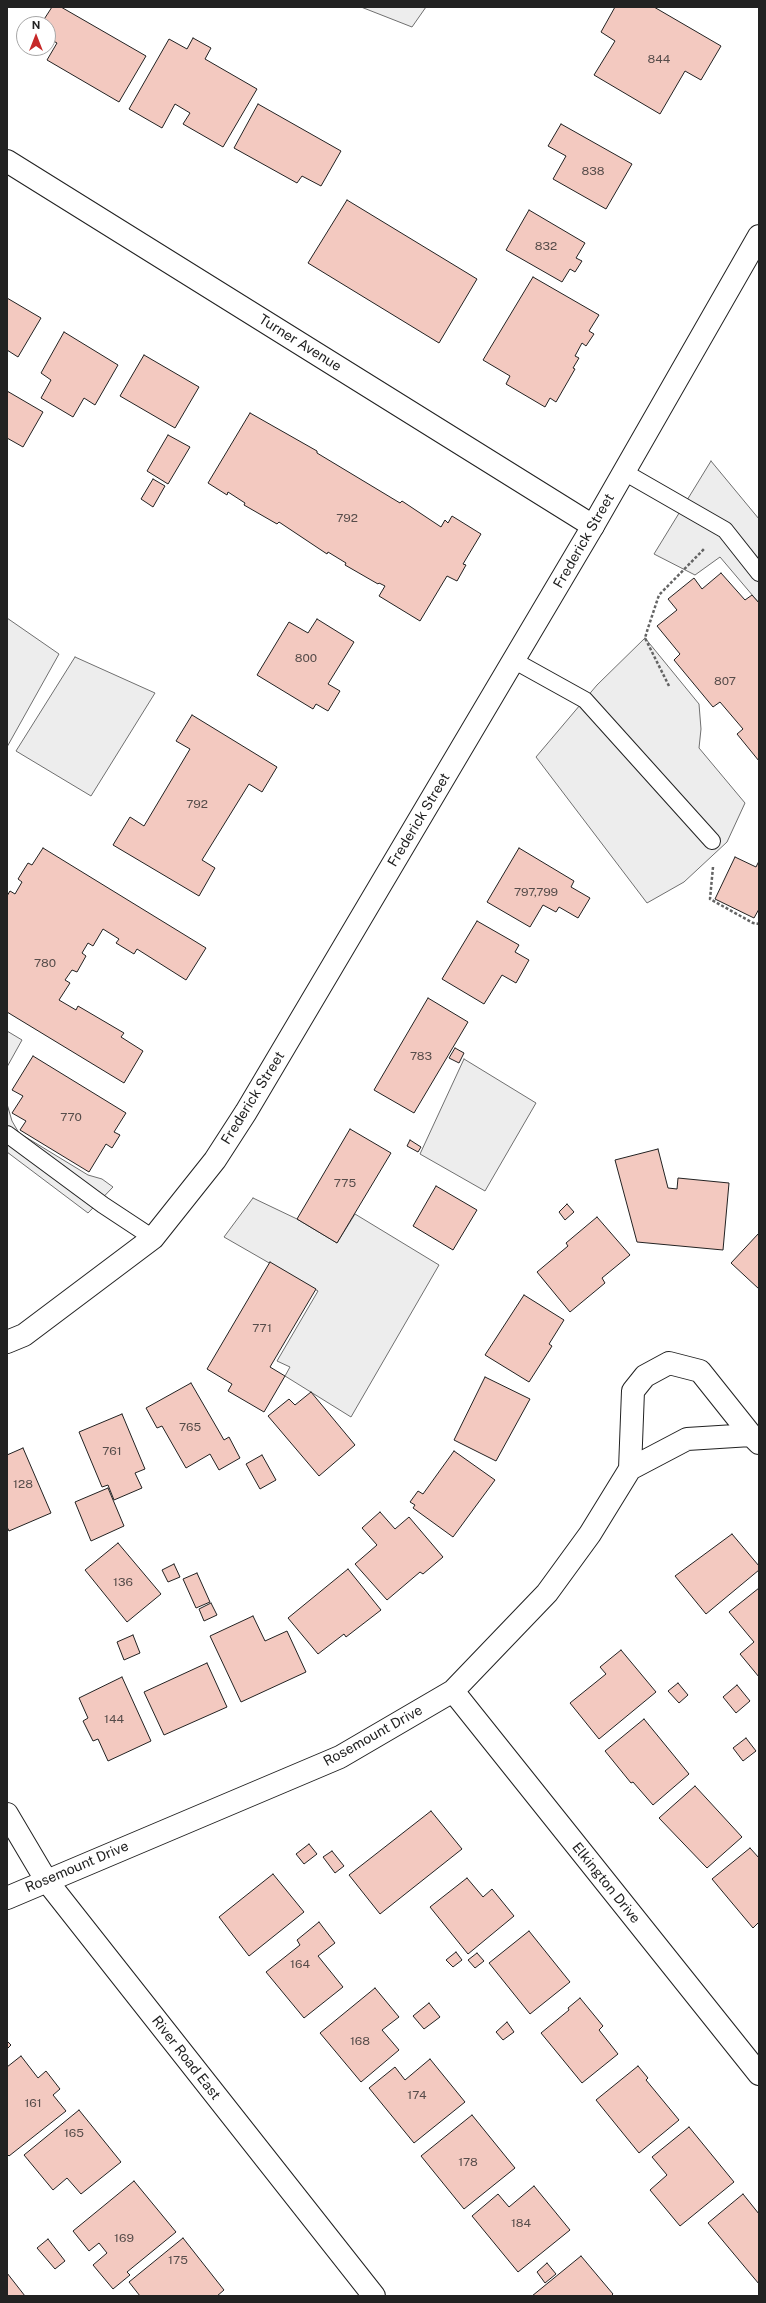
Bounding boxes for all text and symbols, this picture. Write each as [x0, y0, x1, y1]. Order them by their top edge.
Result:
north arrow [16, 16, 56, 56]
text: N [32, 19, 40, 31]
house number: 844 [648, 52, 670, 66]
house number: 838 [582, 164, 604, 178]
house number: 832 [535, 239, 557, 253]
street label: Turner Avenue [256, 311, 344, 375]
street label: Frederick Street [550, 491, 618, 591]
house number: 792 [336, 511, 358, 525]
house number: 800 [295, 651, 317, 665]
house number: 807 [714, 674, 736, 688]
street label: Frederick Street [384, 770, 454, 870]
house number: 792 [186, 797, 208, 811]
house number: 797,799 [514, 885, 558, 899]
house number: 780 [34, 956, 56, 970]
street label: Frederick Street [218, 1048, 288, 1148]
house number: 783 [410, 1049, 432, 1063]
house number: 770 [60, 1110, 82, 1124]
house number: 775 [334, 1176, 356, 1190]
house number: 771 [252, 1321, 272, 1335]
house number: 765 [179, 1420, 201, 1434]
house number: 761 [102, 1444, 122, 1458]
house number: 128 [13, 1477, 33, 1491]
house number: 136 [113, 1575, 133, 1589]
street label: Rosemount Drive [321, 1702, 425, 1770]
house number: 144 [104, 1712, 124, 1726]
street label: Rosemount Drive [23, 1838, 131, 1896]
street label: Elkington Drive [568, 1839, 644, 1927]
house number: 164 [290, 1957, 310, 1971]
street label: River Road East [148, 2013, 224, 2103]
house number: 168 [350, 2034, 370, 2048]
house number: 174 [407, 2088, 427, 2102]
house number: 161 [24, 2096, 42, 2110]
house number: 165 [64, 2126, 84, 2140]
house number: 178 [458, 2155, 478, 2169]
house number: 184 [511, 2216, 531, 2230]
house number: 169 [114, 2231, 134, 2245]
house number: 175 [168, 2253, 188, 2267]

